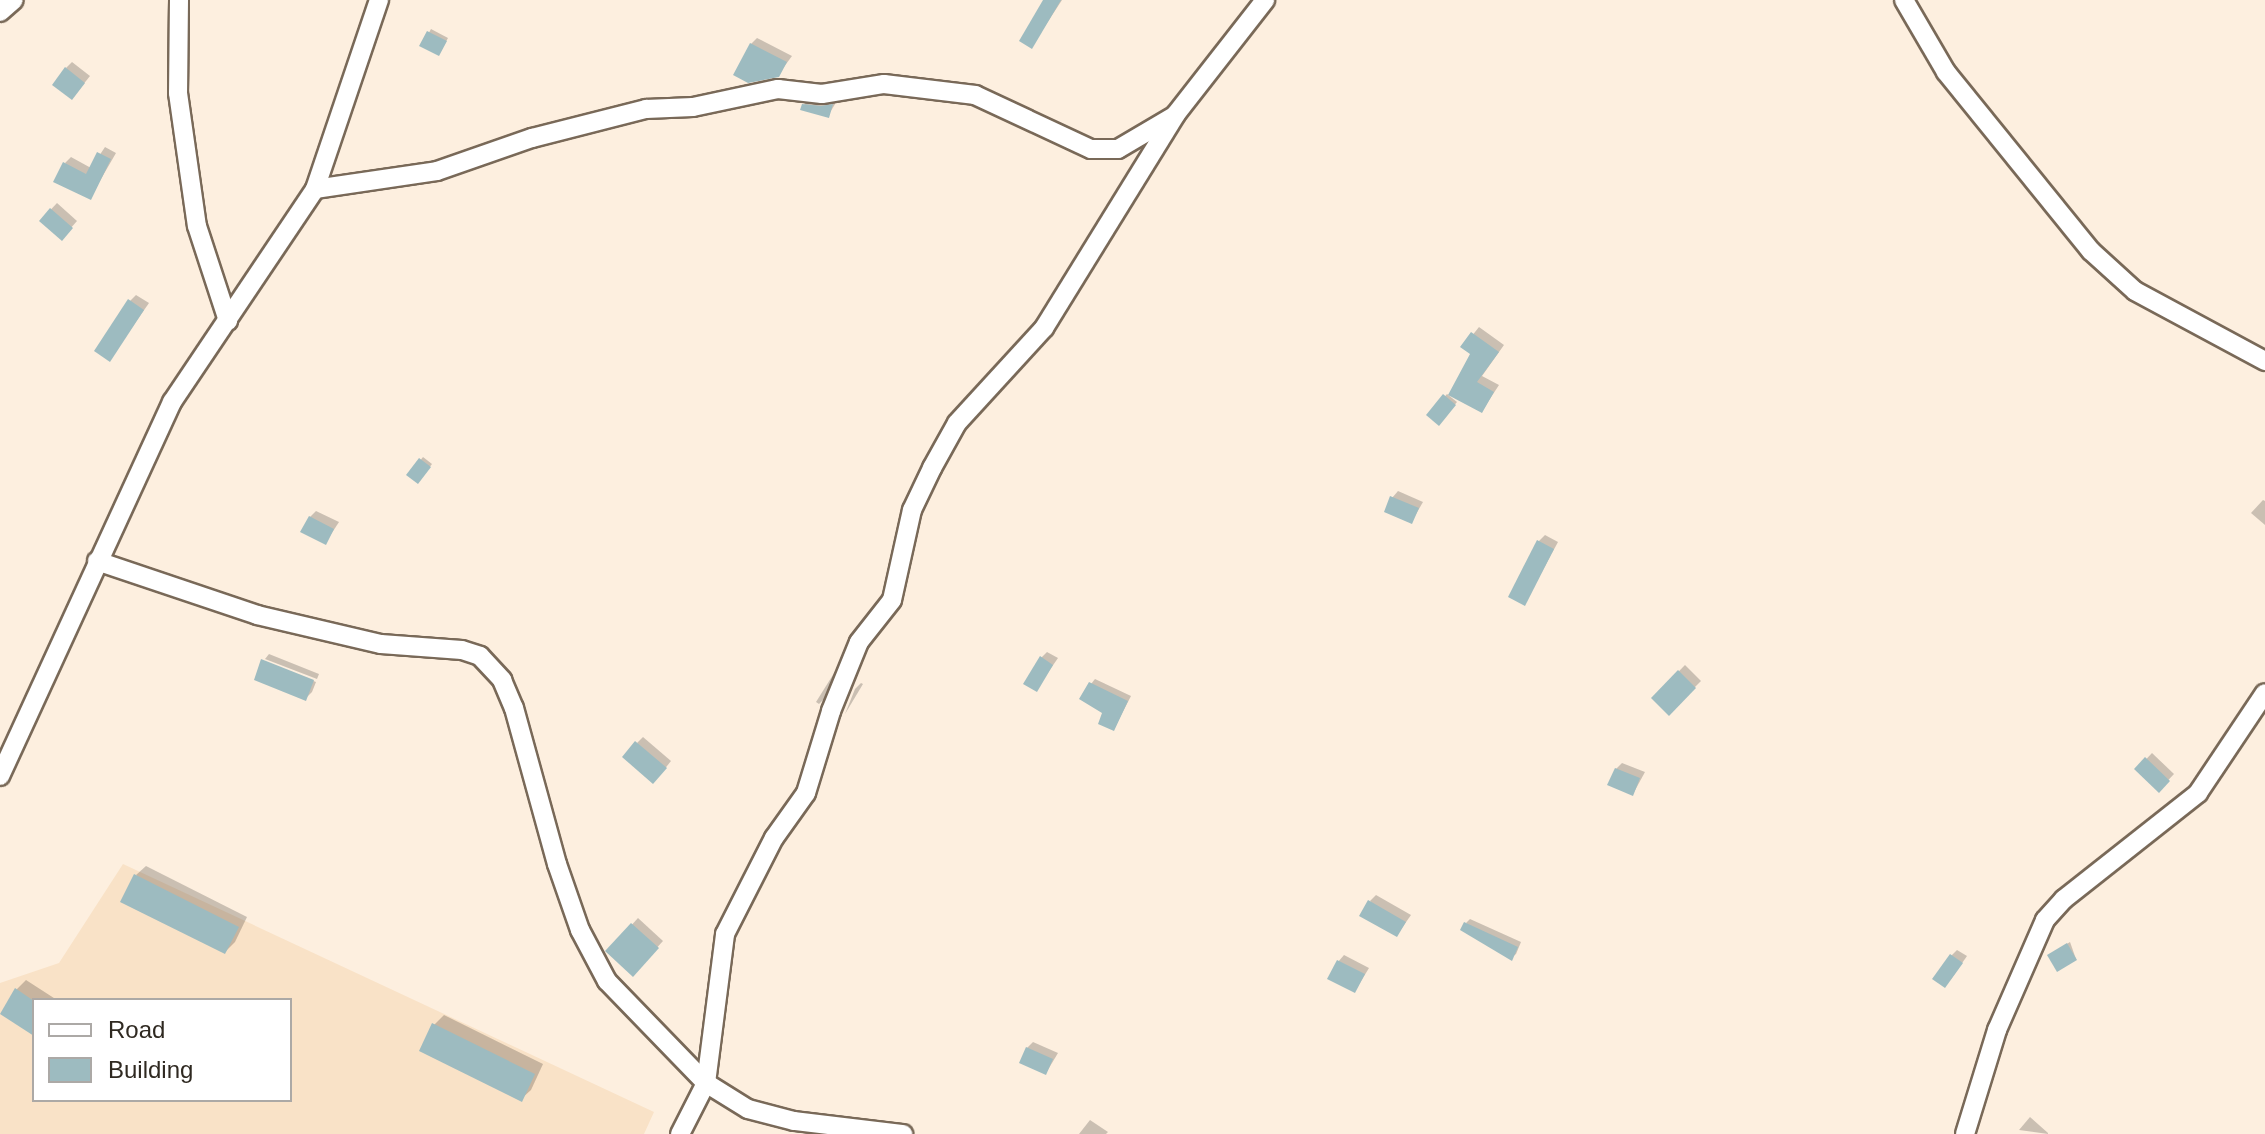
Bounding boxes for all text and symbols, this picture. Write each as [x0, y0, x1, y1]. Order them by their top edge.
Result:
legend [32, 998, 292, 1102]
text: Road [108, 1016, 165, 1043]
text: Building [108, 1056, 193, 1083]

